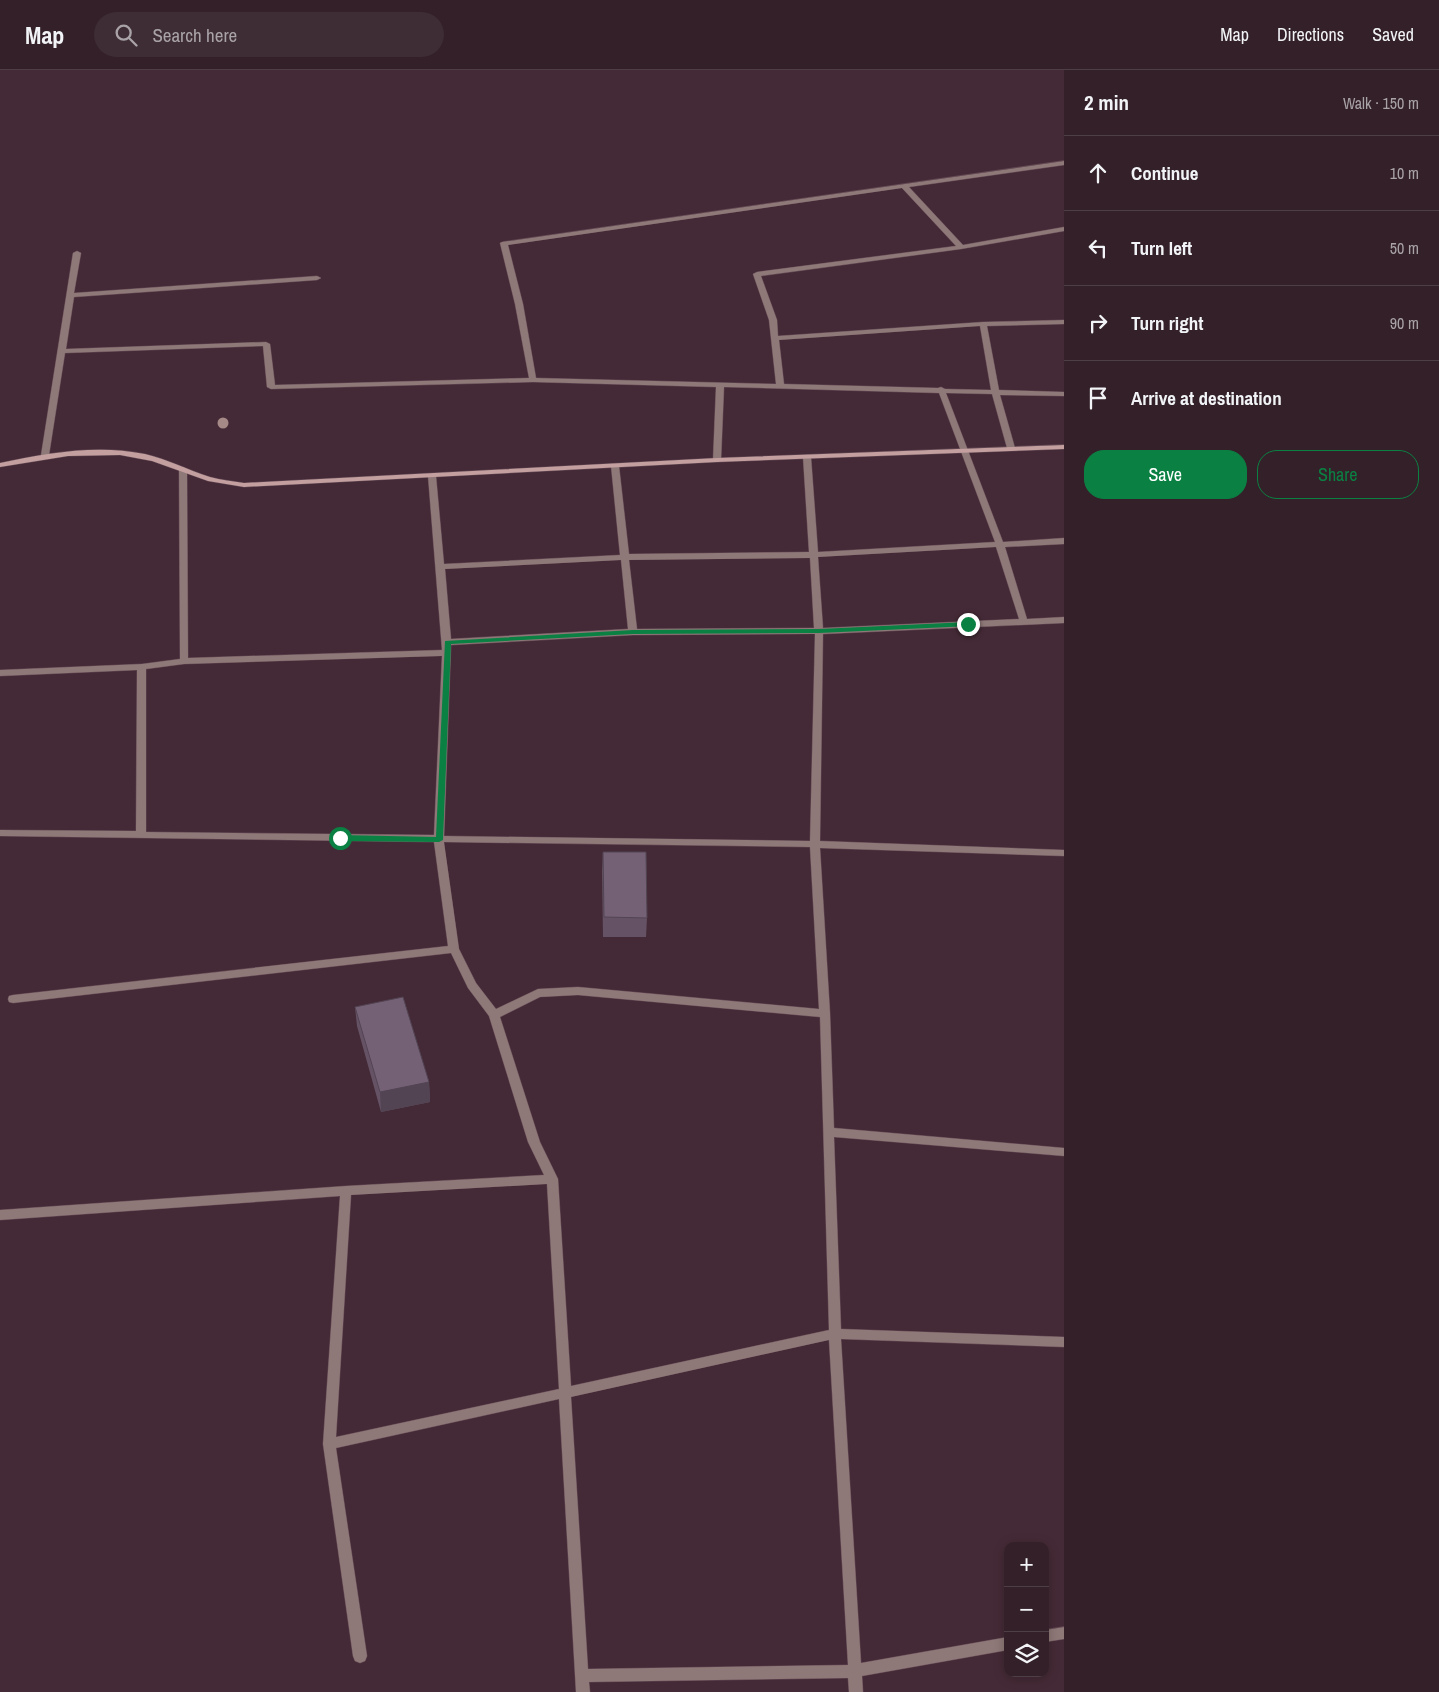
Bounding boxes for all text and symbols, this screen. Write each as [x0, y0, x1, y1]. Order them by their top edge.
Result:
search box [94, 12, 444, 57]
text: Map [25, 19, 64, 51]
icon: search [112, 21, 140, 49]
text: Search here [152, 22, 237, 48]
text: Map [1220, 22, 1249, 47]
text: Directions [1277, 22, 1344, 47]
text: Saved [1372, 22, 1414, 47]
text: 2 min [1084, 88, 1129, 117]
text: Walk · 150 m [1343, 92, 1419, 114]
icon: ahead [1084, 159, 1112, 187]
text: Continue [1131, 160, 1199, 186]
text: 10 m [1390, 162, 1419, 184]
icon: left [1084, 234, 1112, 262]
text: Turn left [1131, 235, 1192, 261]
text: 50 m [1390, 237, 1419, 259]
icon: right [1084, 309, 1112, 337]
text: Turn right [1131, 310, 1203, 336]
text: 90 m [1390, 312, 1419, 334]
icon: arrive [1084, 384, 1112, 412]
text: Arrive at destination [1131, 385, 1282, 411]
button: Save [1084, 450, 1247, 499]
button: Share [1257, 450, 1419, 499]
route end [957, 613, 980, 636]
route start [329, 827, 352, 850]
map controls [1004, 1542, 1049, 1677]
button: + [1004, 1542, 1049, 1587]
button: − [1004, 1587, 1049, 1632]
button: layers [1004, 1632, 1049, 1677]

